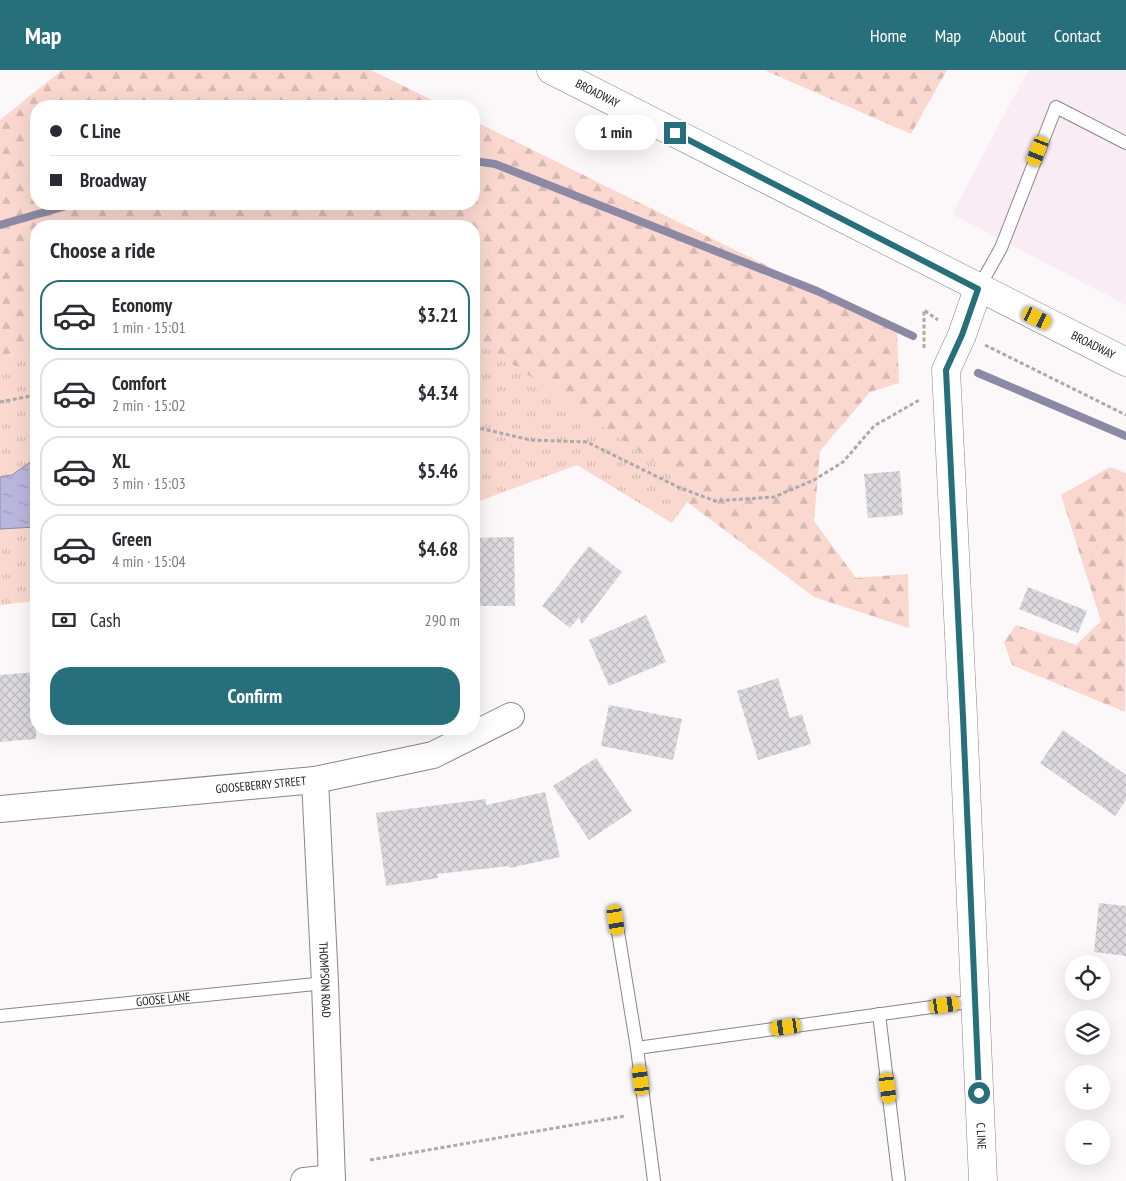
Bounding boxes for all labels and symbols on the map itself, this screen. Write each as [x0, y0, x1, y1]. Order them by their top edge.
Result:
street label: BROADWAY [573, 76, 623, 111]
callout: 1 min [575, 116, 658, 150]
route end [664, 122, 686, 144]
car [1025, 134, 1050, 168]
car [1020, 305, 1053, 331]
street label: BROADWAY [1069, 327, 1118, 363]
street label: GOOSEBERRY STREET [215, 773, 307, 796]
car [606, 904, 625, 936]
street label: THOMPSON ROAD [316, 941, 334, 1018]
street label: GOOSE LANE [135, 989, 191, 1009]
car [929, 995, 960, 1015]
car [770, 1017, 801, 1037]
car [631, 1064, 650, 1096]
car [878, 1072, 897, 1104]
route start [968, 1082, 990, 1104]
street label: C LINE [973, 1122, 990, 1150]

